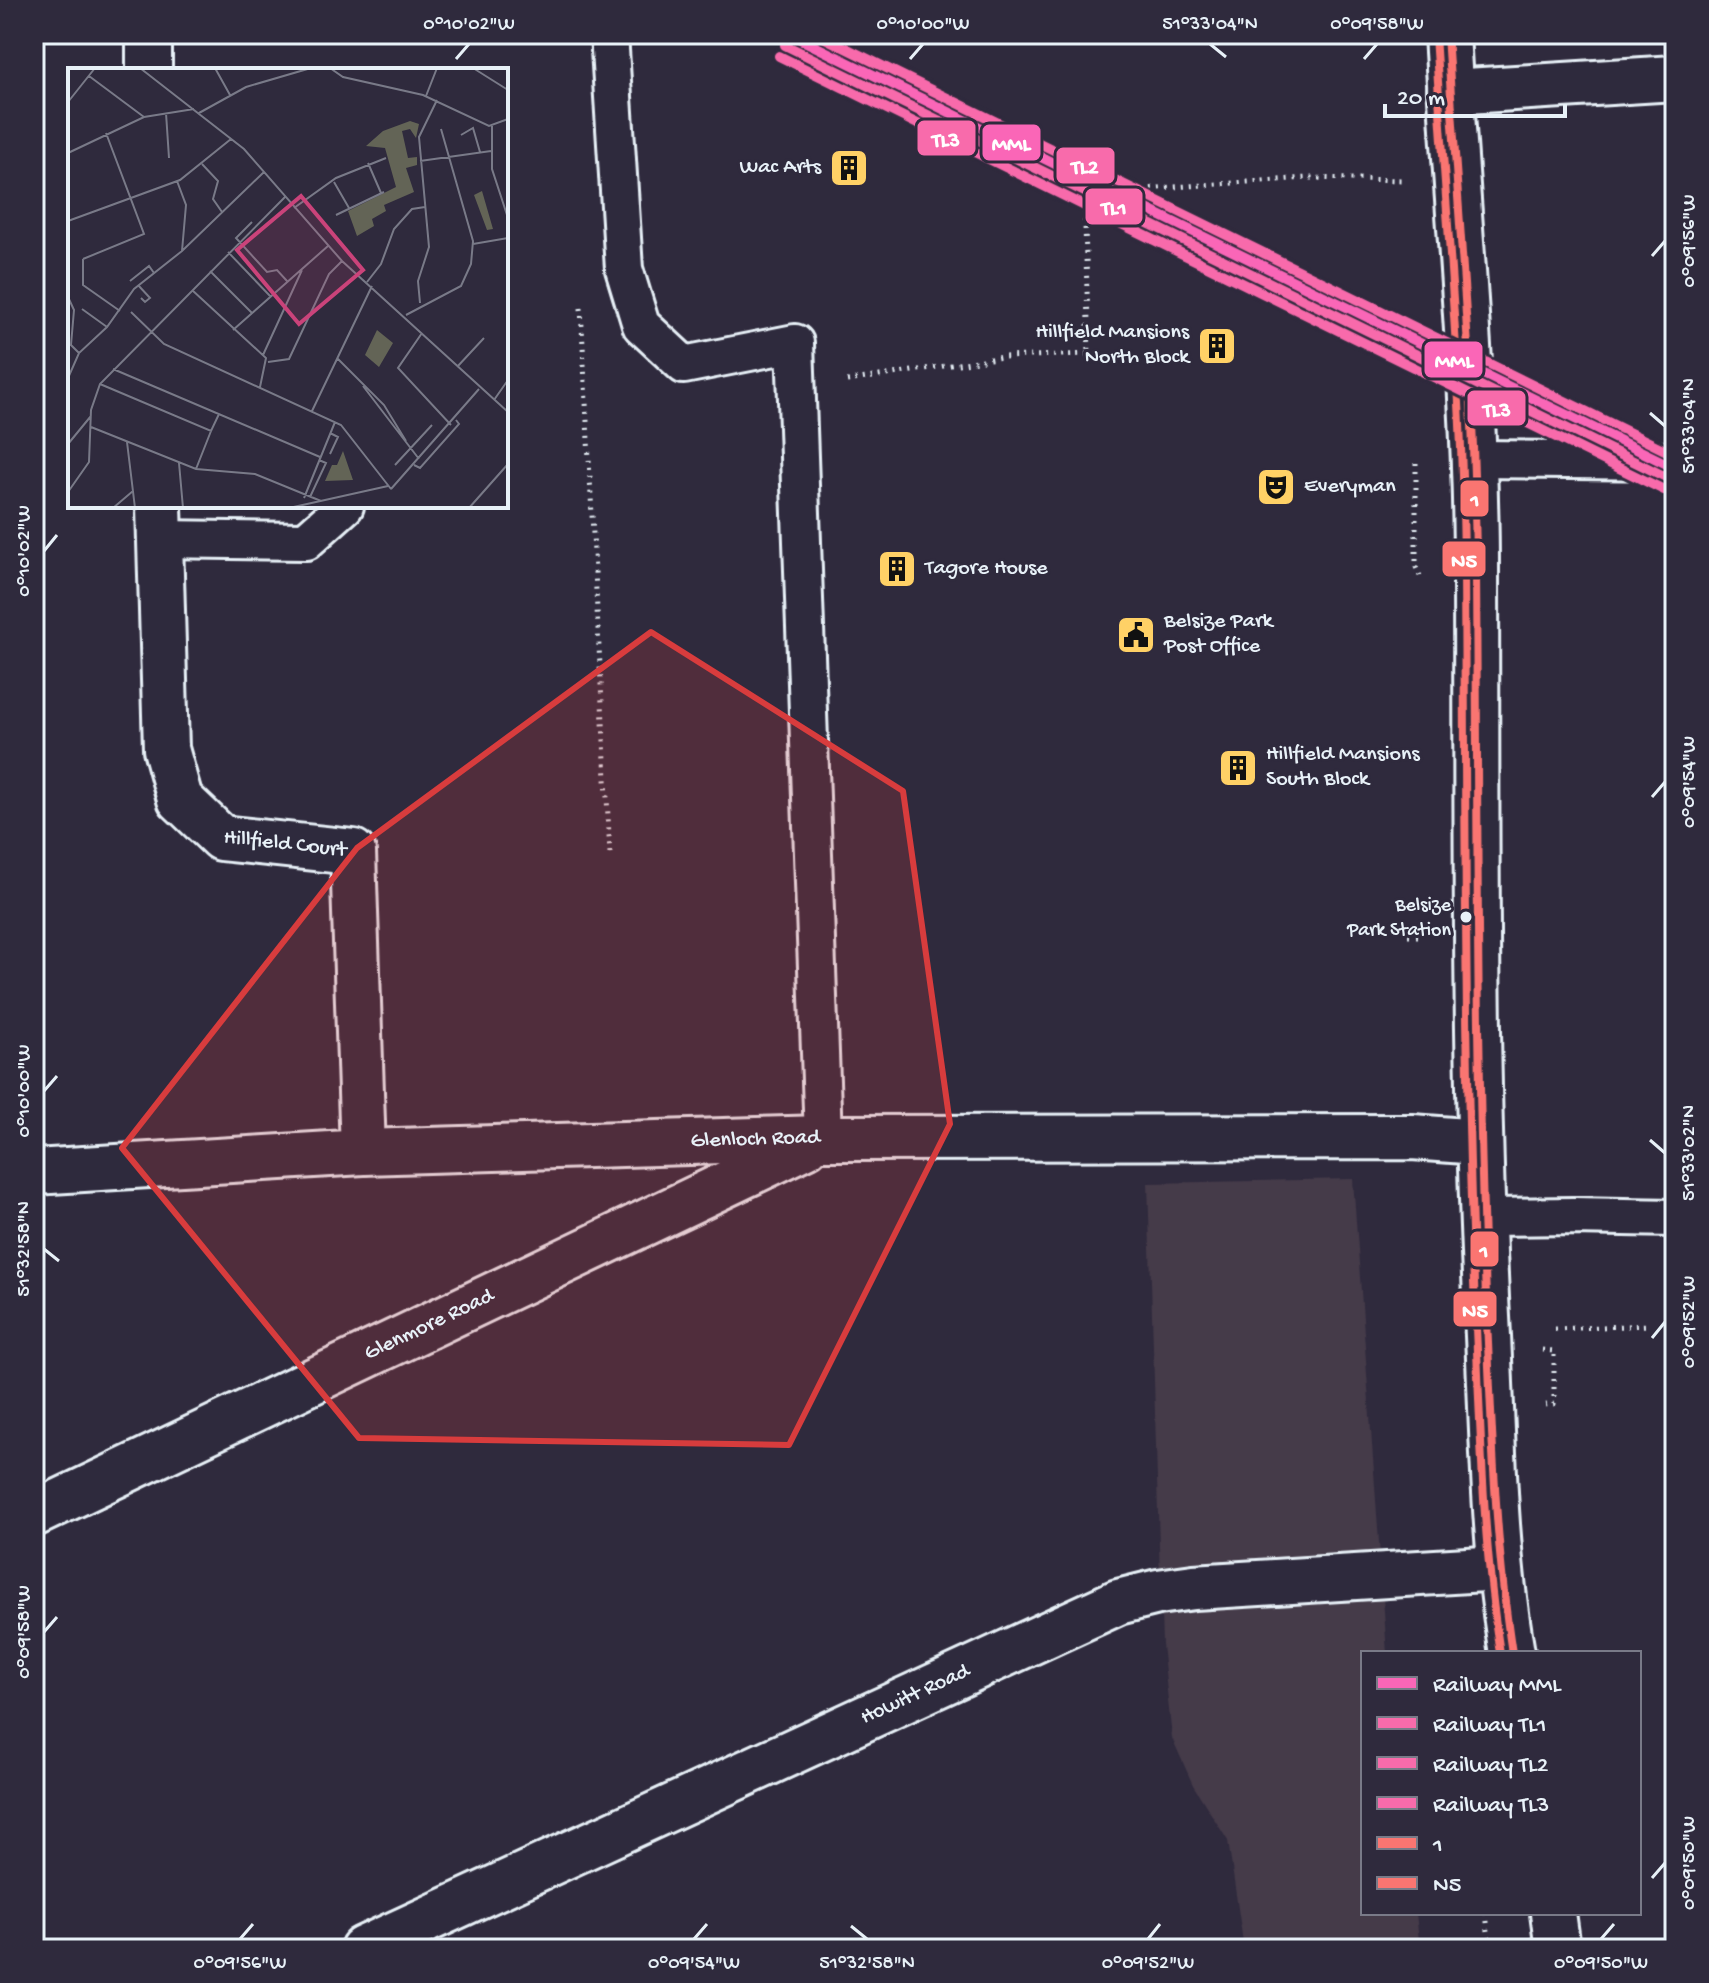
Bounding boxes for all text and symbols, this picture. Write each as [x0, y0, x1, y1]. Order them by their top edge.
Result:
text: 0°10'02"W [423, 14, 515, 37]
text: 0°10'00"W [877, 14, 969, 37]
text: 51°33'04"N [1162, 14, 1258, 37]
text: 0°09'58"W [1330, 14, 1424, 37]
inset map [68, 68, 508, 508]
scale bar [1385, 68, 1565, 118]
text: 20 m [1397, 85, 1445, 114]
line badge: TL3 [916, 119, 977, 157]
line badge: MML [981, 123, 1042, 162]
text: TL3 [930, 129, 960, 155]
text: MML [992, 133, 1032, 159]
line badge: TL2 [1055, 146, 1116, 185]
building icon: Wac Arts [828, 147, 870, 189]
place label: Wac Arts [740, 155, 822, 181]
text: TL2 [1069, 156, 1099, 182]
line badge: TL1 [1084, 187, 1144, 226]
text: 0°09'56"W [1679, 195, 1702, 287]
text: TL1 [1099, 197, 1127, 223]
place label: Hillfield Mansions North Block [1035, 320, 1191, 371]
building icon: Hillfield Mansions North Block [1196, 325, 1238, 367]
line badge: MML [1423, 340, 1484, 379]
text: MML [1435, 350, 1475, 376]
text: 51°33'04"N [1679, 378, 1702, 474]
line badge: TL3 [1466, 389, 1527, 427]
text: TL3 [1481, 399, 1511, 425]
theatre icon: Everyman [1255, 466, 1297, 508]
place label: Everyman [1304, 474, 1396, 500]
line badge: 1 [1459, 479, 1490, 518]
text: 1 [1470, 489, 1479, 515]
text: 0°10'02"W [14, 505, 37, 597]
line badge: N5 [1441, 540, 1487, 578]
building icon: Tagore House [876, 548, 918, 590]
text: N5 [1451, 550, 1477, 576]
place label: Tagore House [923, 556, 1048, 582]
place label: Belsize Park Post Office [1163, 609, 1275, 660]
public building icon: Belsize Park Post Office [1115, 614, 1157, 656]
text: 0°09'54"W [1679, 736, 1702, 828]
place label: Hillfield Mansions South Block [1266, 742, 1420, 793]
building icon: Hillfield Mansions South Block [1217, 747, 1259, 789]
street label: Hillfield Court [222, 825, 350, 864]
place label: Belsize Park Station [1346, 895, 1452, 943]
marker: Belsize Park Station [1458, 909, 1474, 925]
text: 0°10'00"W [14, 1045, 37, 1137]
text: 51°33'02"N [1679, 1105, 1702, 1201]
street label: Glenloch Road [690, 1125, 822, 1155]
text: 51°32'58"N [14, 1201, 37, 1297]
line badge: 1 [1469, 1230, 1500, 1268]
text: 1 [1479, 1240, 1488, 1266]
text: 0°09'52"W [1679, 1276, 1702, 1368]
street label: Glenmore Road [361, 1283, 500, 1367]
line badge: N5 [1452, 1290, 1498, 1328]
text: N5 [1462, 1300, 1488, 1326]
text: 0°09'58"W [14, 1585, 37, 1679]
legend [1361, 1651, 1641, 1915]
street label: Howitt Road [857, 1658, 976, 1731]
text: Railway MML [1433, 1672, 1562, 1701]
text: Railway TL1 [1433, 1712, 1547, 1741]
text: Railway TL2 [1433, 1752, 1549, 1781]
text: Railway TL3 [1433, 1792, 1549, 1821]
text: 0°09'50"W [1679, 1816, 1702, 1910]
text: 1 [1432, 1832, 1443, 1861]
text: N5 [1433, 1872, 1461, 1901]
text: 0°09'56"W [194, 1953, 286, 1976]
text: 0°09'54"W [648, 1953, 740, 1976]
text: 51°32'58"N [819, 1953, 915, 1976]
text: 0°09'52"W [1102, 1953, 1194, 1976]
text: 0°09'50"W [1554, 1953, 1648, 1976]

